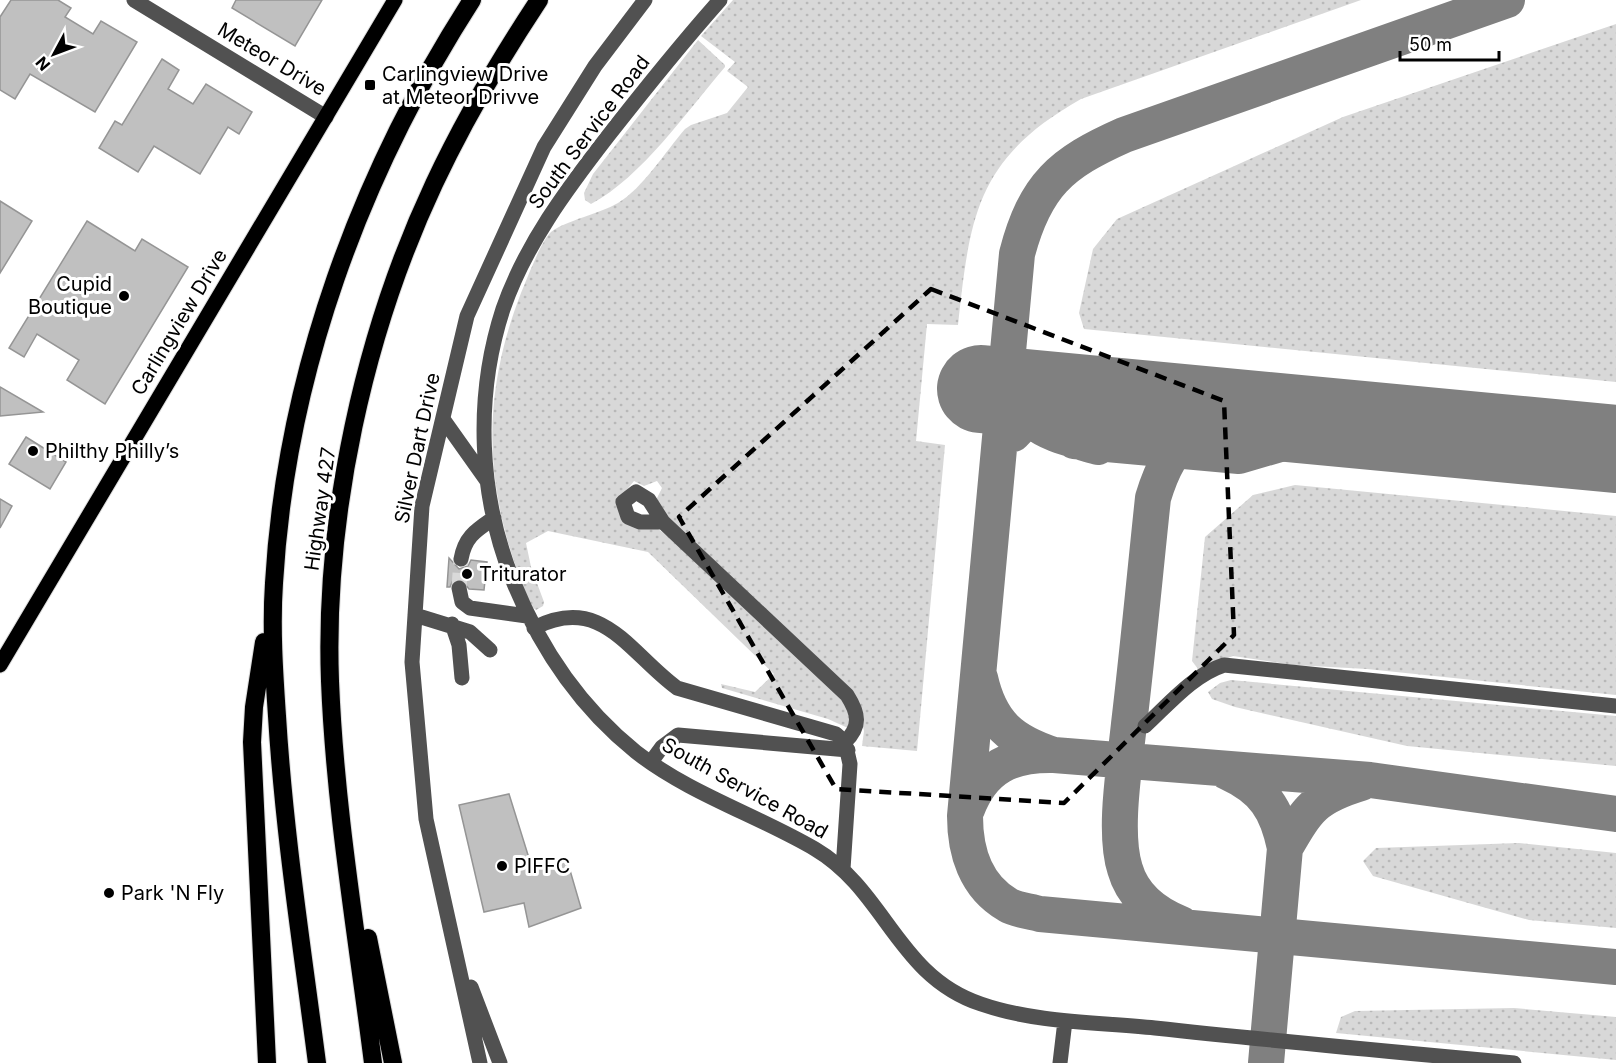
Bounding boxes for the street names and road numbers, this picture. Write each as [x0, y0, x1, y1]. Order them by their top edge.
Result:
street label: Meteor Drive [213, 17, 331, 101]
street label: South Service Road [523, 50, 655, 214]
street label: Carlingview Drive [126, 244, 232, 400]
street label: Silver Dart Drive [389, 370, 445, 526]
street label: Highway 427 [299, 446, 341, 572]
street label: South Service Road [658, 732, 832, 844]

